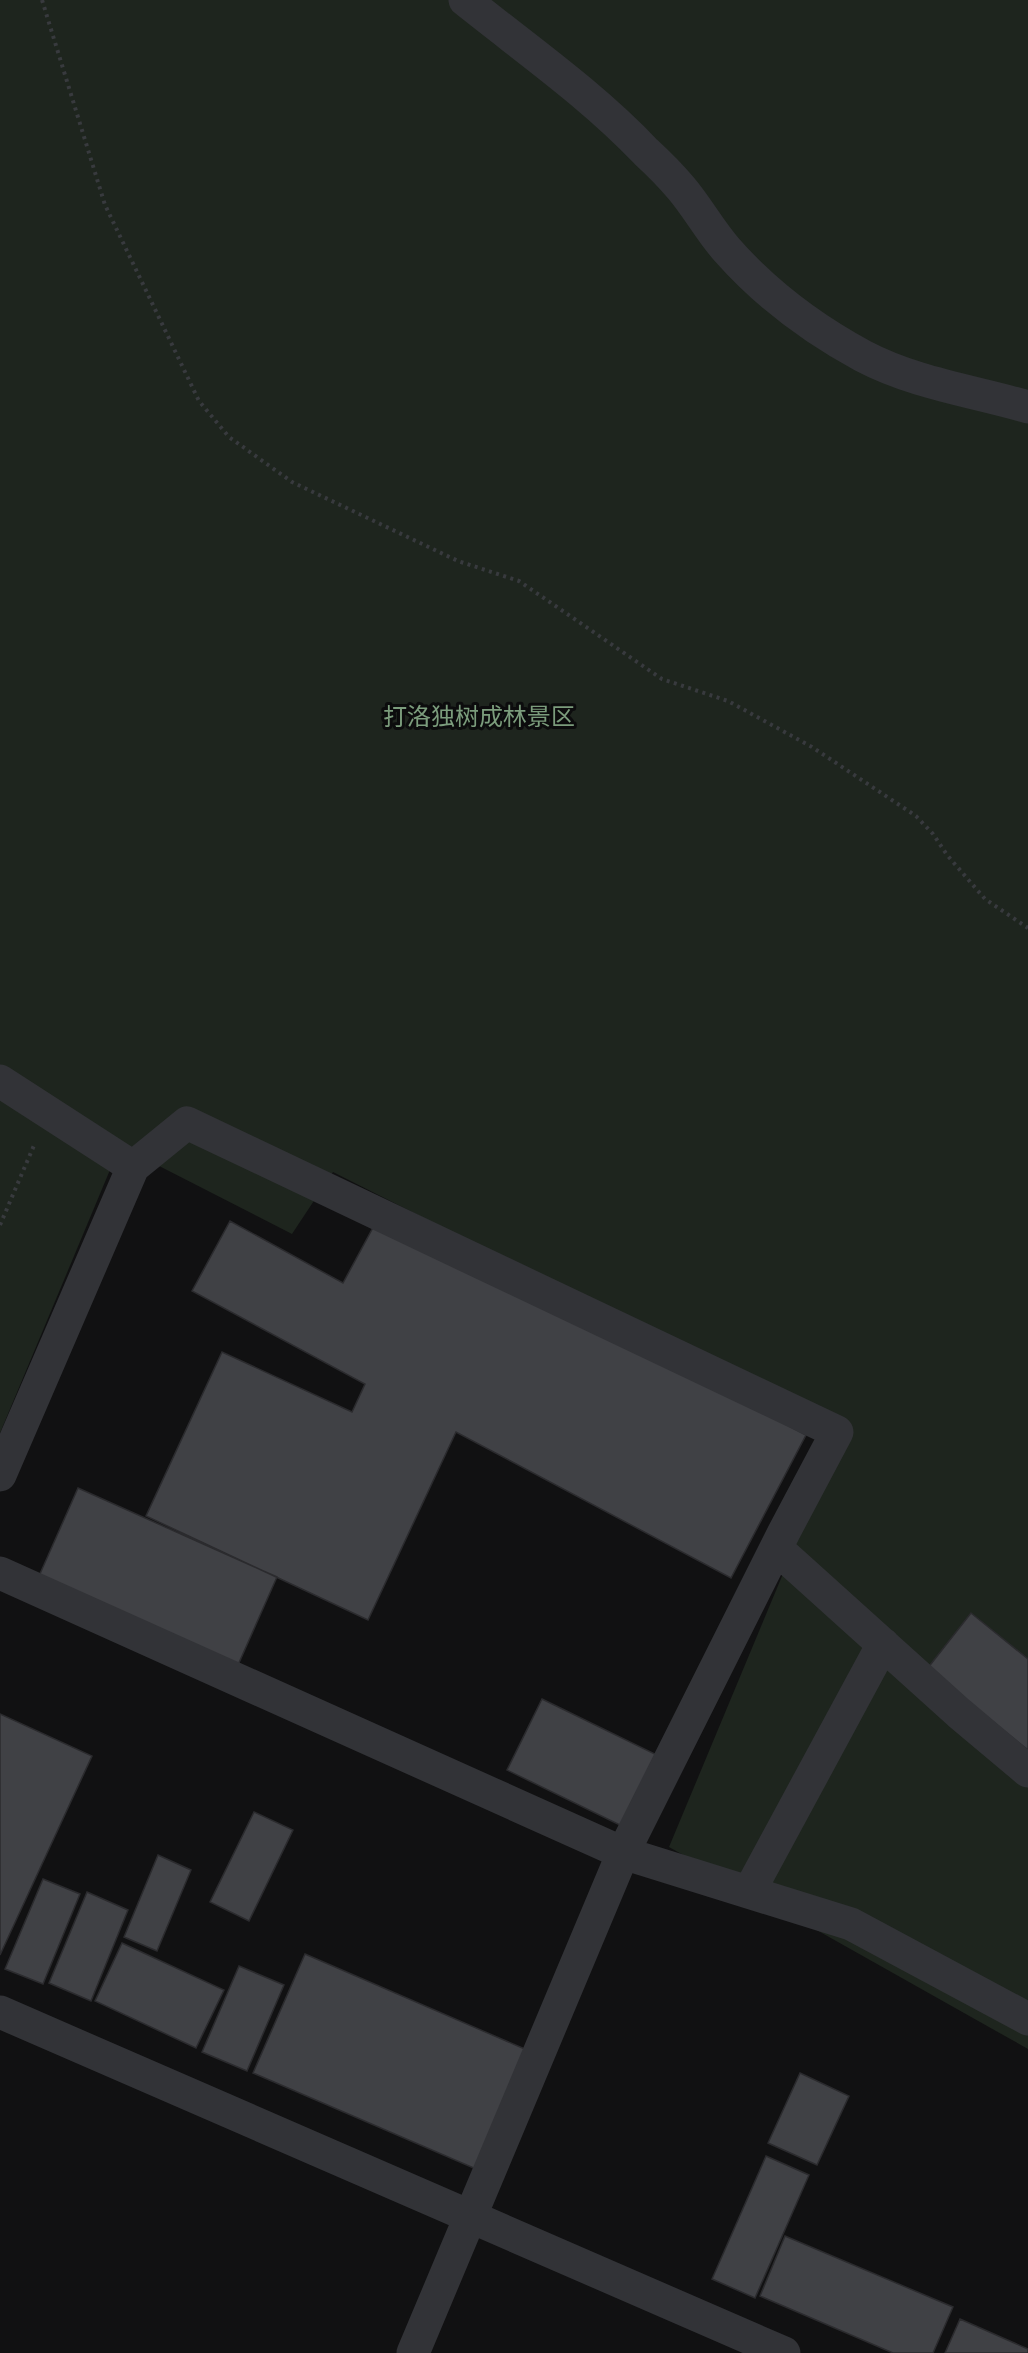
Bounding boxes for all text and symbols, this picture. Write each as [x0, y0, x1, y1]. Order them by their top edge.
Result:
park label: 打洛独树成林景区 [383, 699, 575, 734]

